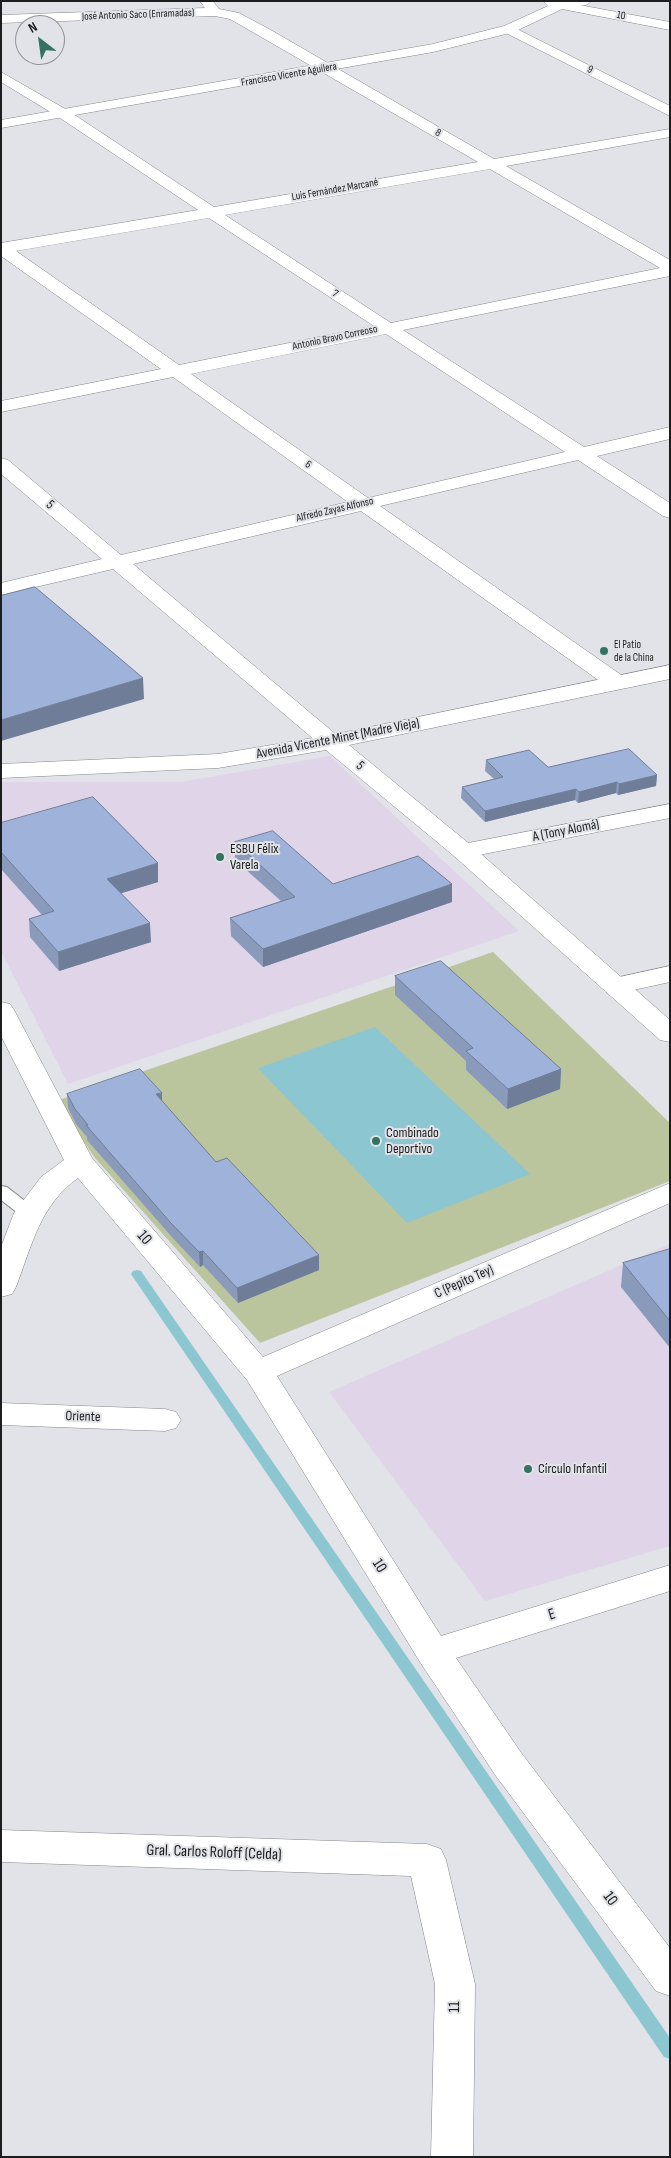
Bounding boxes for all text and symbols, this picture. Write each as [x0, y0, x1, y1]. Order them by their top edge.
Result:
street label: José Antonio Saco (Enramadas) [82, 6, 194, 24]
street label: 10 [615, 9, 627, 23]
north arrow [15, 15, 65, 65]
text: N [25, 18, 40, 37]
street label: Francisco Vicente Aguilera [240, 60, 338, 90]
street label: 9 [585, 63, 595, 77]
street label: 8 [433, 126, 443, 140]
street label: Luis Fernández Marcané [291, 176, 379, 204]
street label: 7 [330, 287, 340, 301]
street label: Antonio Bravo Correoso [291, 323, 379, 353]
street label: 6 [302, 458, 314, 472]
street label: Alfredo Zayas Alfonso [295, 495, 375, 525]
street label: 5 [42, 497, 58, 513]
place label: El Patio de la China [614, 638, 654, 664]
marker: El Patio de la China [598, 645, 610, 657]
street label: Avenida Vicente Minet (Madre Vieja) [255, 715, 421, 763]
street label: 5 [352, 758, 368, 774]
street label: A (Tony Alomá) [531, 816, 601, 846]
place label: ESBU Félix Varela [230, 841, 279, 874]
marker: ESBU Félix Varela [214, 851, 226, 863]
place label: Combinado Deportivo [386, 1125, 439, 1158]
marker: Combinado Deportivo [370, 1135, 382, 1147]
street label: 10 [133, 1227, 155, 1249]
street label: C (Pepito Tey) [432, 1262, 496, 1302]
street label: Oriente [65, 1408, 101, 1426]
place label: Círculo Infantil [538, 1461, 607, 1477]
marker: Círculo Infantil [522, 1463, 534, 1475]
street label: 10 [367, 1556, 391, 1576]
street label: E [546, 1605, 558, 1625]
street label: Gral. Carlos Roloff (Celda) [146, 1841, 282, 1865]
street label: 10 [599, 1888, 621, 1910]
street label: 11 [445, 2001, 465, 2013]

